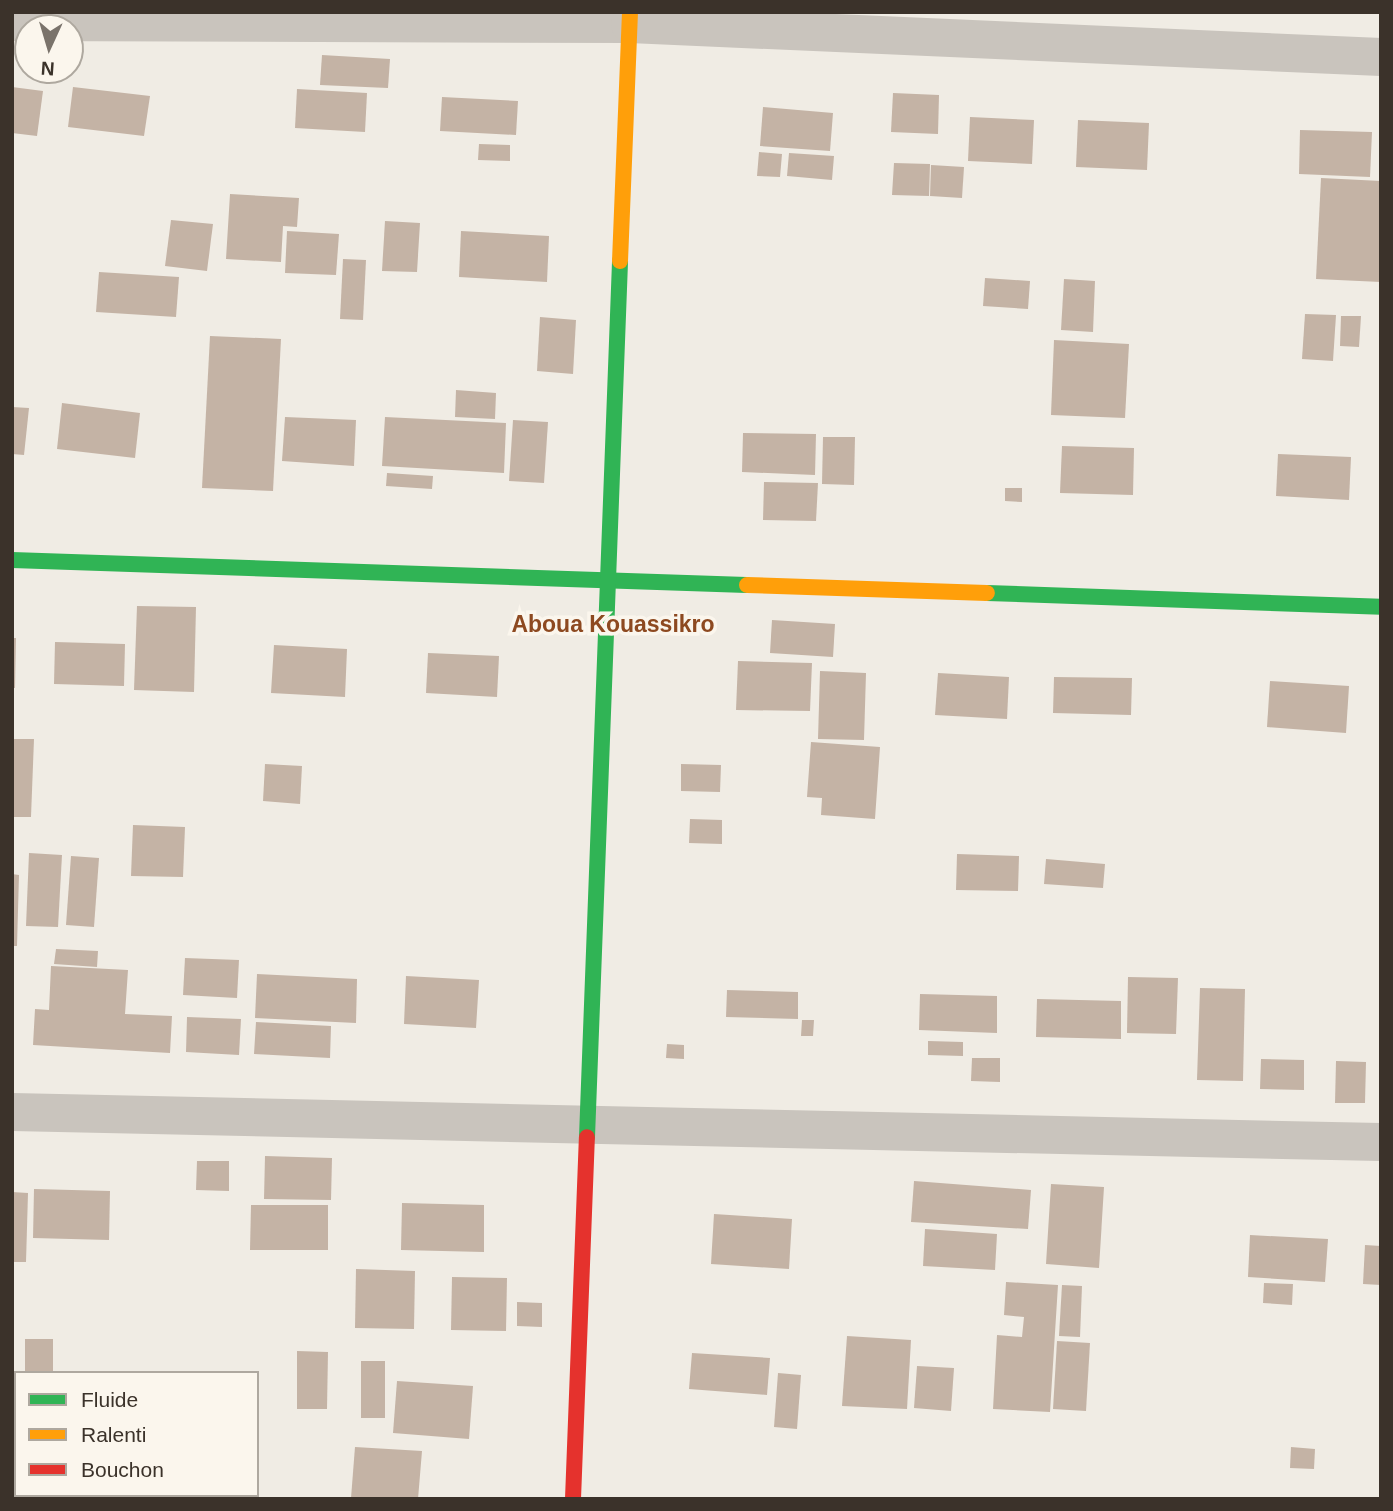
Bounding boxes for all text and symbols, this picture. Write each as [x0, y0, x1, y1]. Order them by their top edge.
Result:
north arrow [14, 14, 84, 84]
text: N [40, 57, 55, 79]
district label: Aboua Kouassikro [511, 610, 715, 638]
legend [14, 1371, 259, 1497]
text: Fluide [81, 1388, 138, 1411]
text: Ralenti [81, 1423, 146, 1446]
text: Bouchon [81, 1458, 164, 1481]

